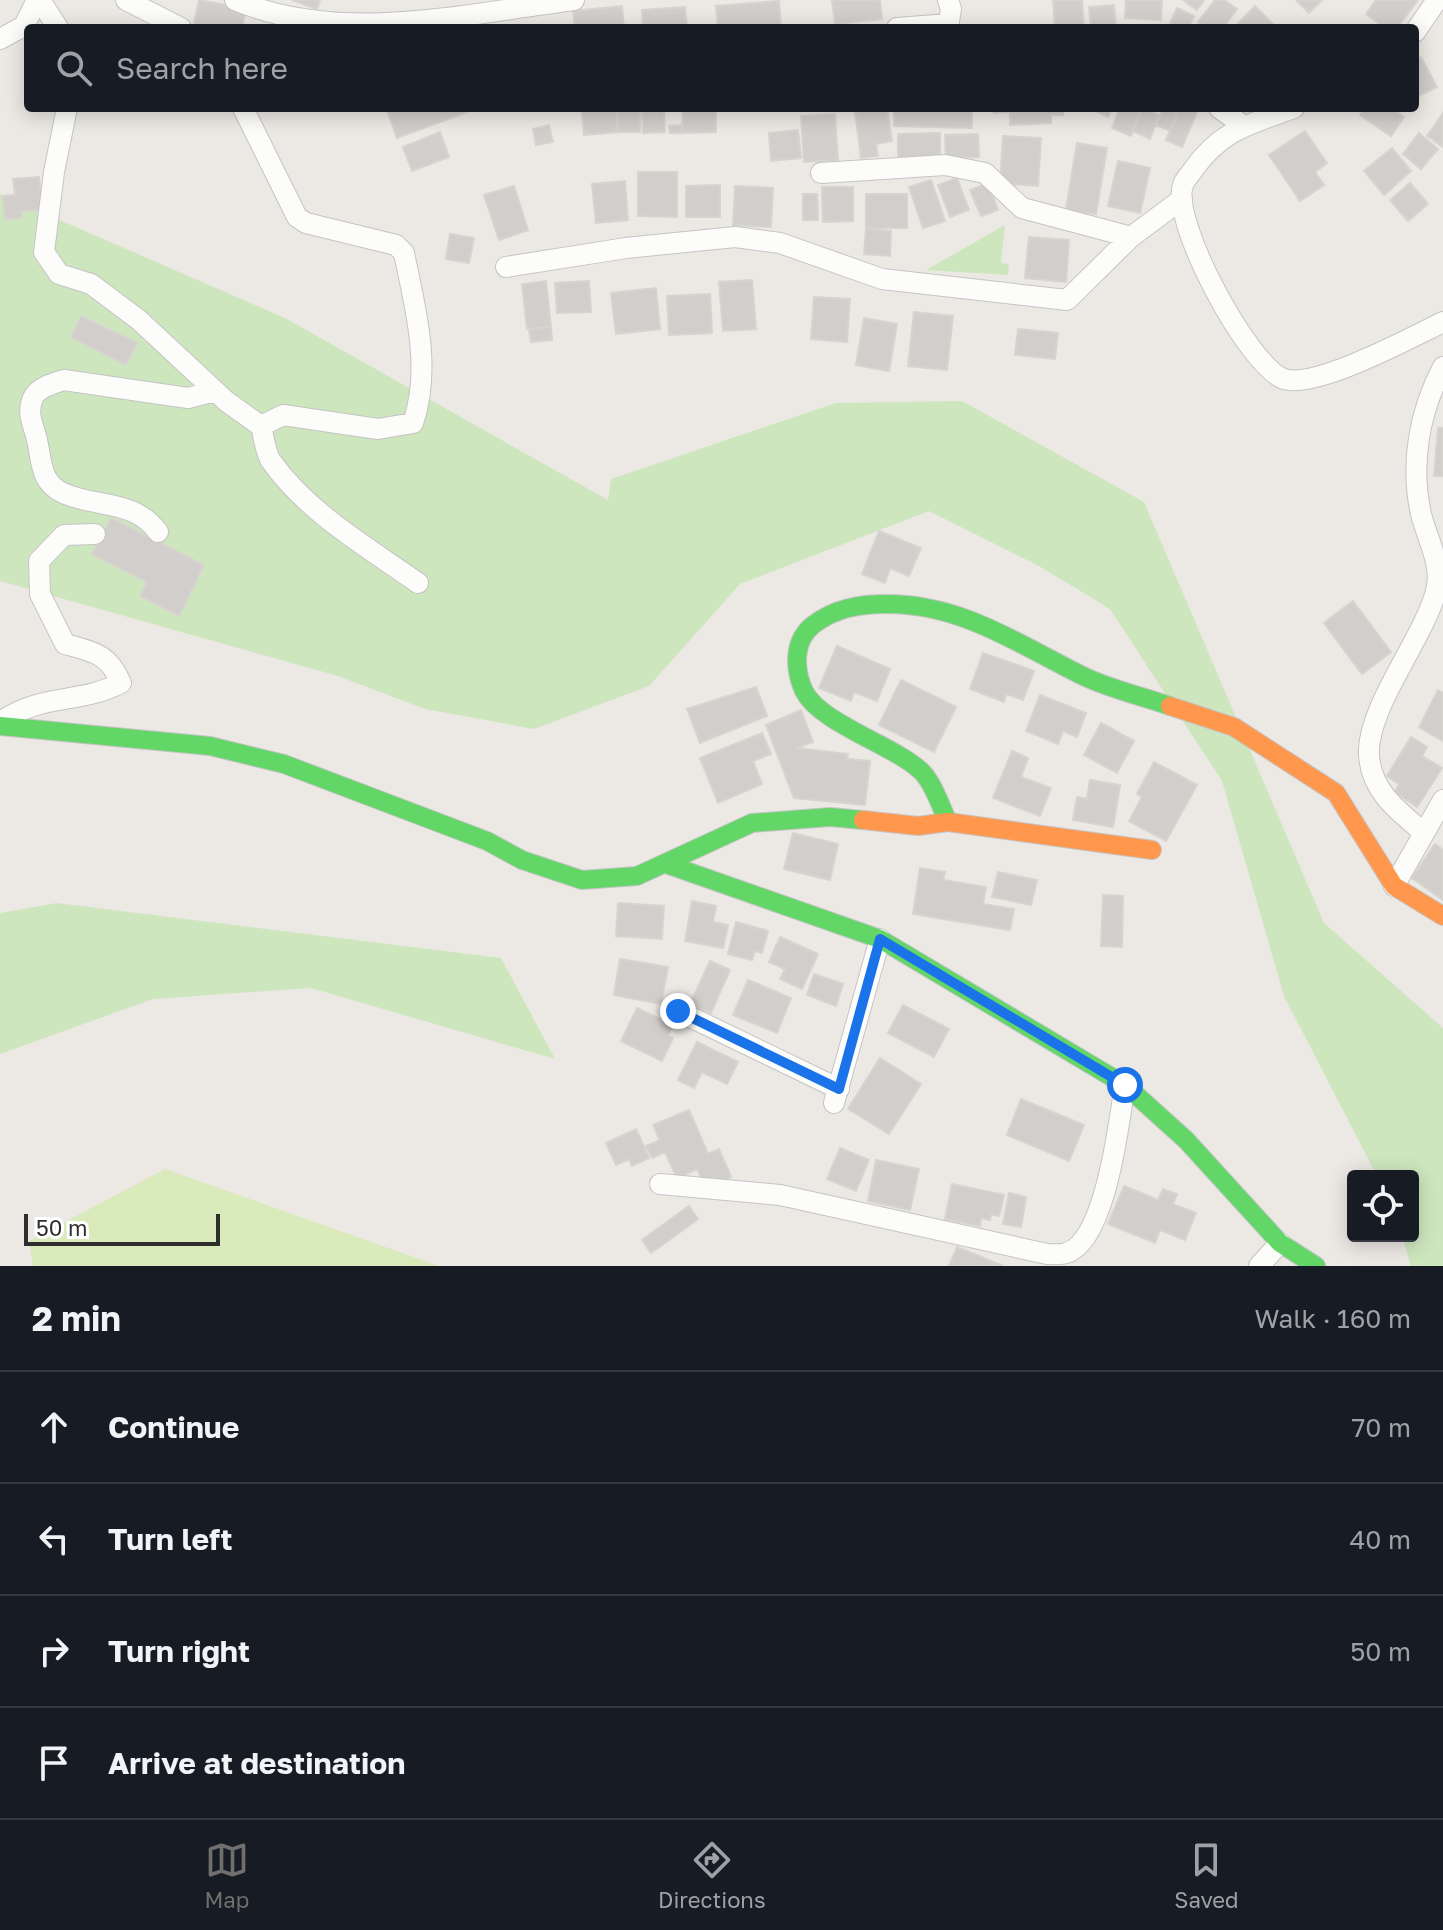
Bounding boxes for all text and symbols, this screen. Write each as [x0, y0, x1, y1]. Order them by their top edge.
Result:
search box [24, 24, 1419, 112]
icon: search [52, 46, 96, 90]
text: Search here [116, 50, 288, 86]
route end [660, 993, 696, 1029]
route start [1107, 1067, 1143, 1103]
map controls [1347, 1170, 1419, 1242]
button: locate [1347, 1170, 1419, 1242]
scale bar [24, 1210, 220, 1246]
text: 50 m [36, 1214, 87, 1241]
text: 2 min [32, 1298, 121, 1338]
text: Walk · 160 m [1255, 1303, 1411, 1334]
icon: ahead [32, 1405, 76, 1449]
text: Continue [108, 1409, 239, 1445]
text: 70 m [1352, 1412, 1411, 1443]
icon: left [32, 1517, 76, 1561]
text: Turn left [108, 1521, 233, 1557]
text: 40 m [1350, 1524, 1411, 1555]
icon: right [32, 1629, 76, 1673]
text: Turn right [108, 1633, 250, 1669]
text: 50 m [1350, 1636, 1411, 1667]
icon: arrive [32, 1741, 76, 1785]
text: Arrive at destination [108, 1745, 405, 1781]
tab: Map [204, 1838, 249, 1913]
tab: Directions [658, 1838, 766, 1913]
tab: Saved [1174, 1838, 1239, 1913]

